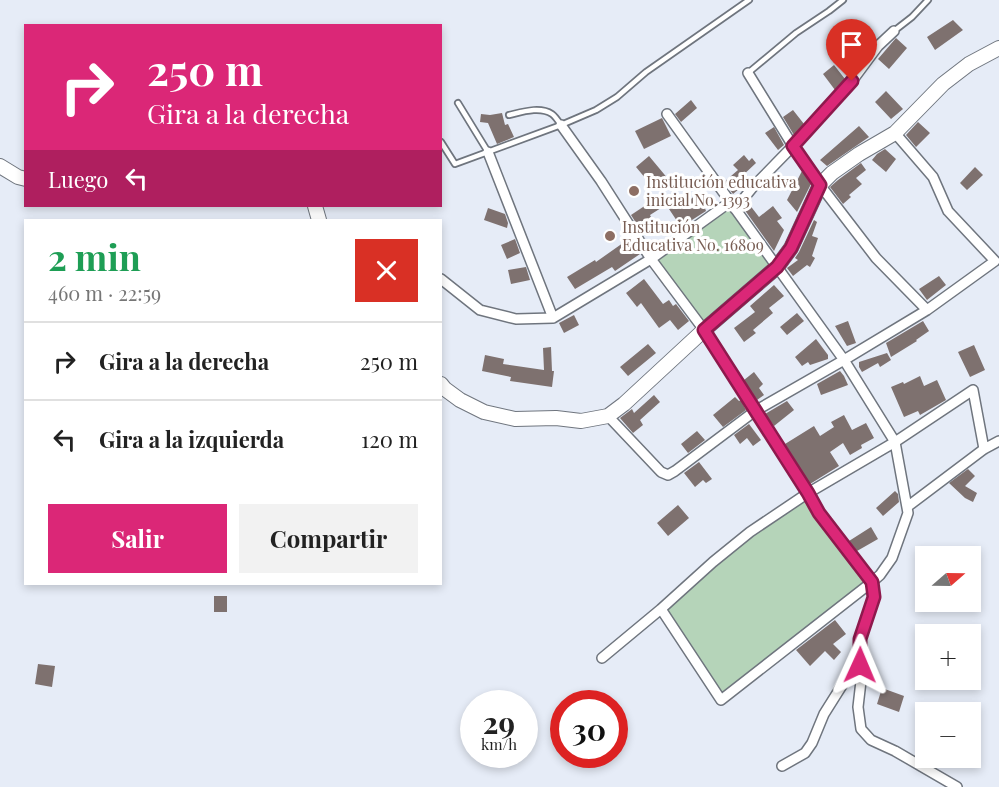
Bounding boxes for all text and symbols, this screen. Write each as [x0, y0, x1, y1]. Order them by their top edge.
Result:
pin [826, 19, 877, 81]
icon: arrive [835, 28, 868, 61]
text: 250 m [147, 41, 263, 97]
icon: right [48, 48, 126, 126]
text: Gira a la derecha [147, 95, 349, 131]
icon: left [120, 162, 153, 195]
text: Luego [48, 164, 108, 194]
place label: Institución educativa inicial No. 1393 [646, 171, 797, 210]
marker: Institución educativa inicial No. 1393 [627, 184, 641, 198]
place label: Institución Educativa No. 16809 [622, 216, 764, 255]
marker: Institución Educativa No. 16809 [603, 229, 617, 243]
text: 2 min [48, 232, 141, 280]
button: close [355, 239, 418, 302]
text: 460 m · 22:59 [48, 279, 161, 306]
icon: right [48, 345, 81, 378]
text: Gira a la derecha [99, 346, 269, 376]
text: 250 m [360, 346, 418, 376]
icon: left [48, 423, 81, 456]
text: Gira a la izquierda [99, 424, 284, 454]
text: 120 m [361, 424, 418, 454]
button: Salir [48, 504, 227, 573]
button: Compartir [239, 504, 418, 573]
north arrow [915, 546, 981, 612]
map controls [915, 546, 981, 768]
button: + [915, 624, 981, 690]
position arrow [828, 633, 892, 697]
speed limit sign: 30 [550, 690, 628, 768]
text: 29 [483, 702, 515, 742]
button: − [915, 702, 981, 768]
text: km/h [481, 734, 517, 754]

